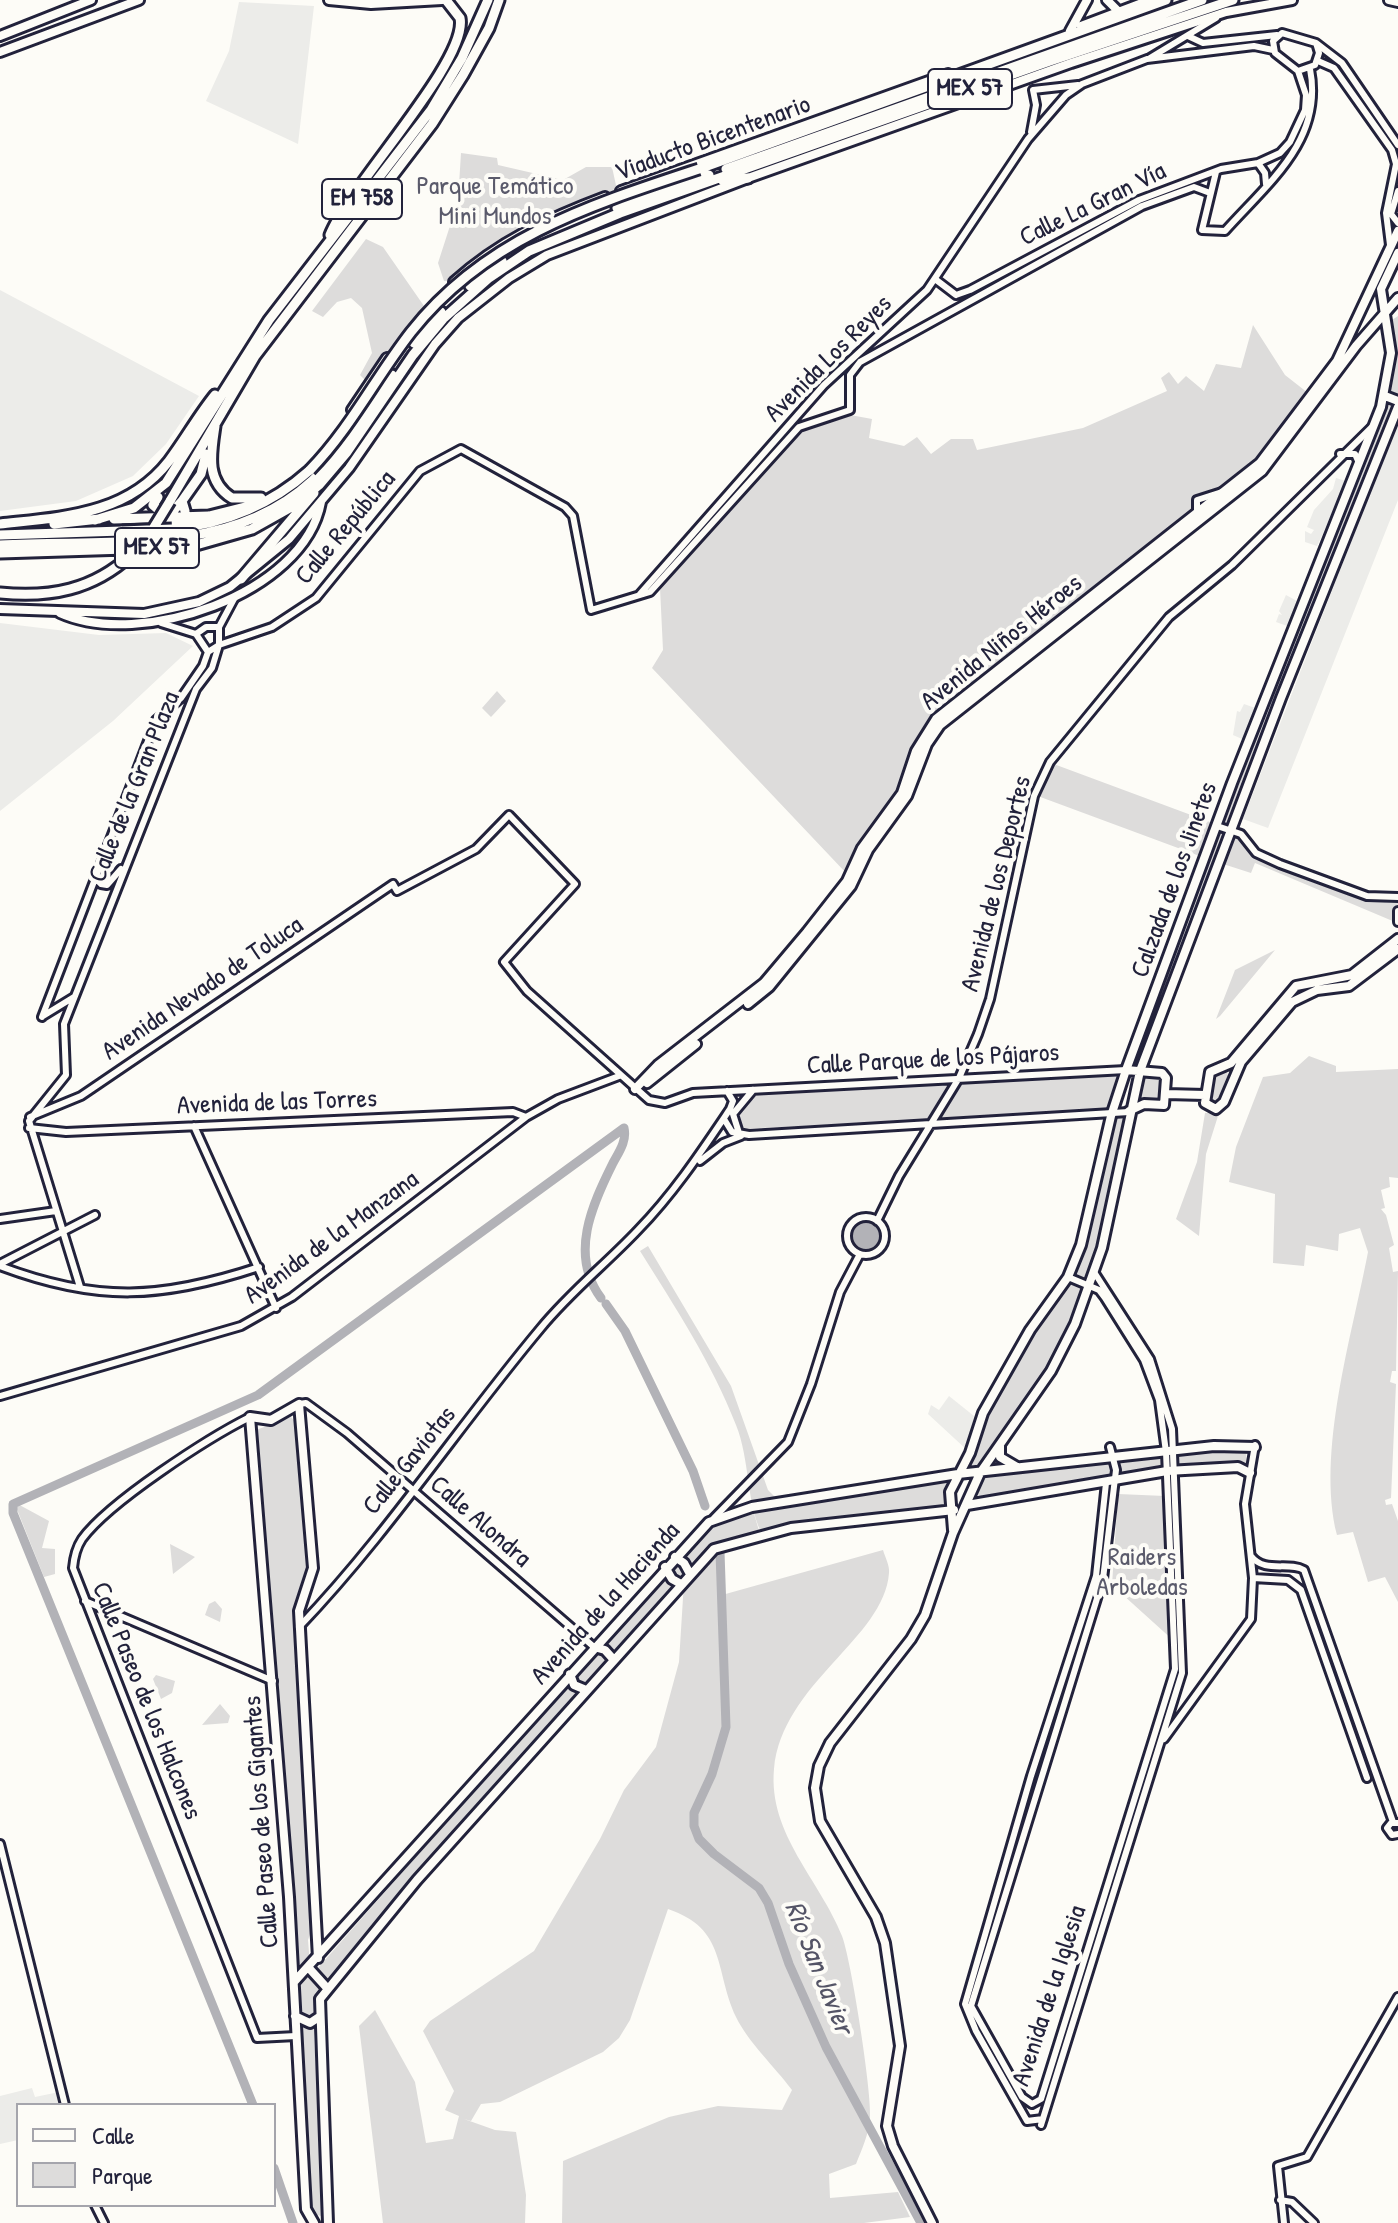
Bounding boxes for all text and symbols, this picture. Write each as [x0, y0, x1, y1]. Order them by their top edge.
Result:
road number: MEX 57 [928, 69, 1012, 109]
street label: Viaducto Bicentenario [611, 89, 815, 189]
street label: Calle La Gran Vía [1015, 156, 1171, 254]
park label: Parque Temático Mini Mundos [416, 171, 574, 232]
road number: EM 758 [322, 179, 402, 219]
street label: Avenida Los Reyes [759, 289, 899, 429]
street label: Calle República [289, 465, 403, 591]
road number: MEX 57 [115, 528, 199, 568]
street label: Avenida Niños Héroes [915, 568, 1089, 718]
street label: Calle de la Gran Plaza [83, 687, 187, 887]
street label: Avenida de los Deportes [955, 773, 1039, 995]
street label: Calzada de los Jinetes [1125, 778, 1225, 982]
street label: Avenida Nevado de Toluca [97, 910, 309, 1068]
street label: Calle Parque de los Pájaros [806, 1038, 1060, 1082]
street label: Avenida de las Torres [177, 1084, 377, 1122]
street label: Avenida de la Manzana [239, 1164, 425, 1312]
street label: Calle Gaviotas [357, 1400, 463, 1522]
street label: Calle Alondra [423, 1470, 537, 1574]
street label: Avenida de la Hacienda [525, 1516, 687, 1692]
park label: Raiders Arboledas [1096, 1542, 1188, 1604]
street label: Calle Paseo de los Halcones [84, 1578, 208, 1824]
street label: Calle Paseo de los Gigantes [238, 1695, 286, 1949]
water label: Río San Javier [776, 1897, 860, 2039]
street label: Avenida de la Iglesia [1006, 1902, 1094, 2090]
legend [16, 2103, 276, 2207]
text: Calle [92, 2119, 134, 2151]
text: Parque [92, 2159, 152, 2191]

